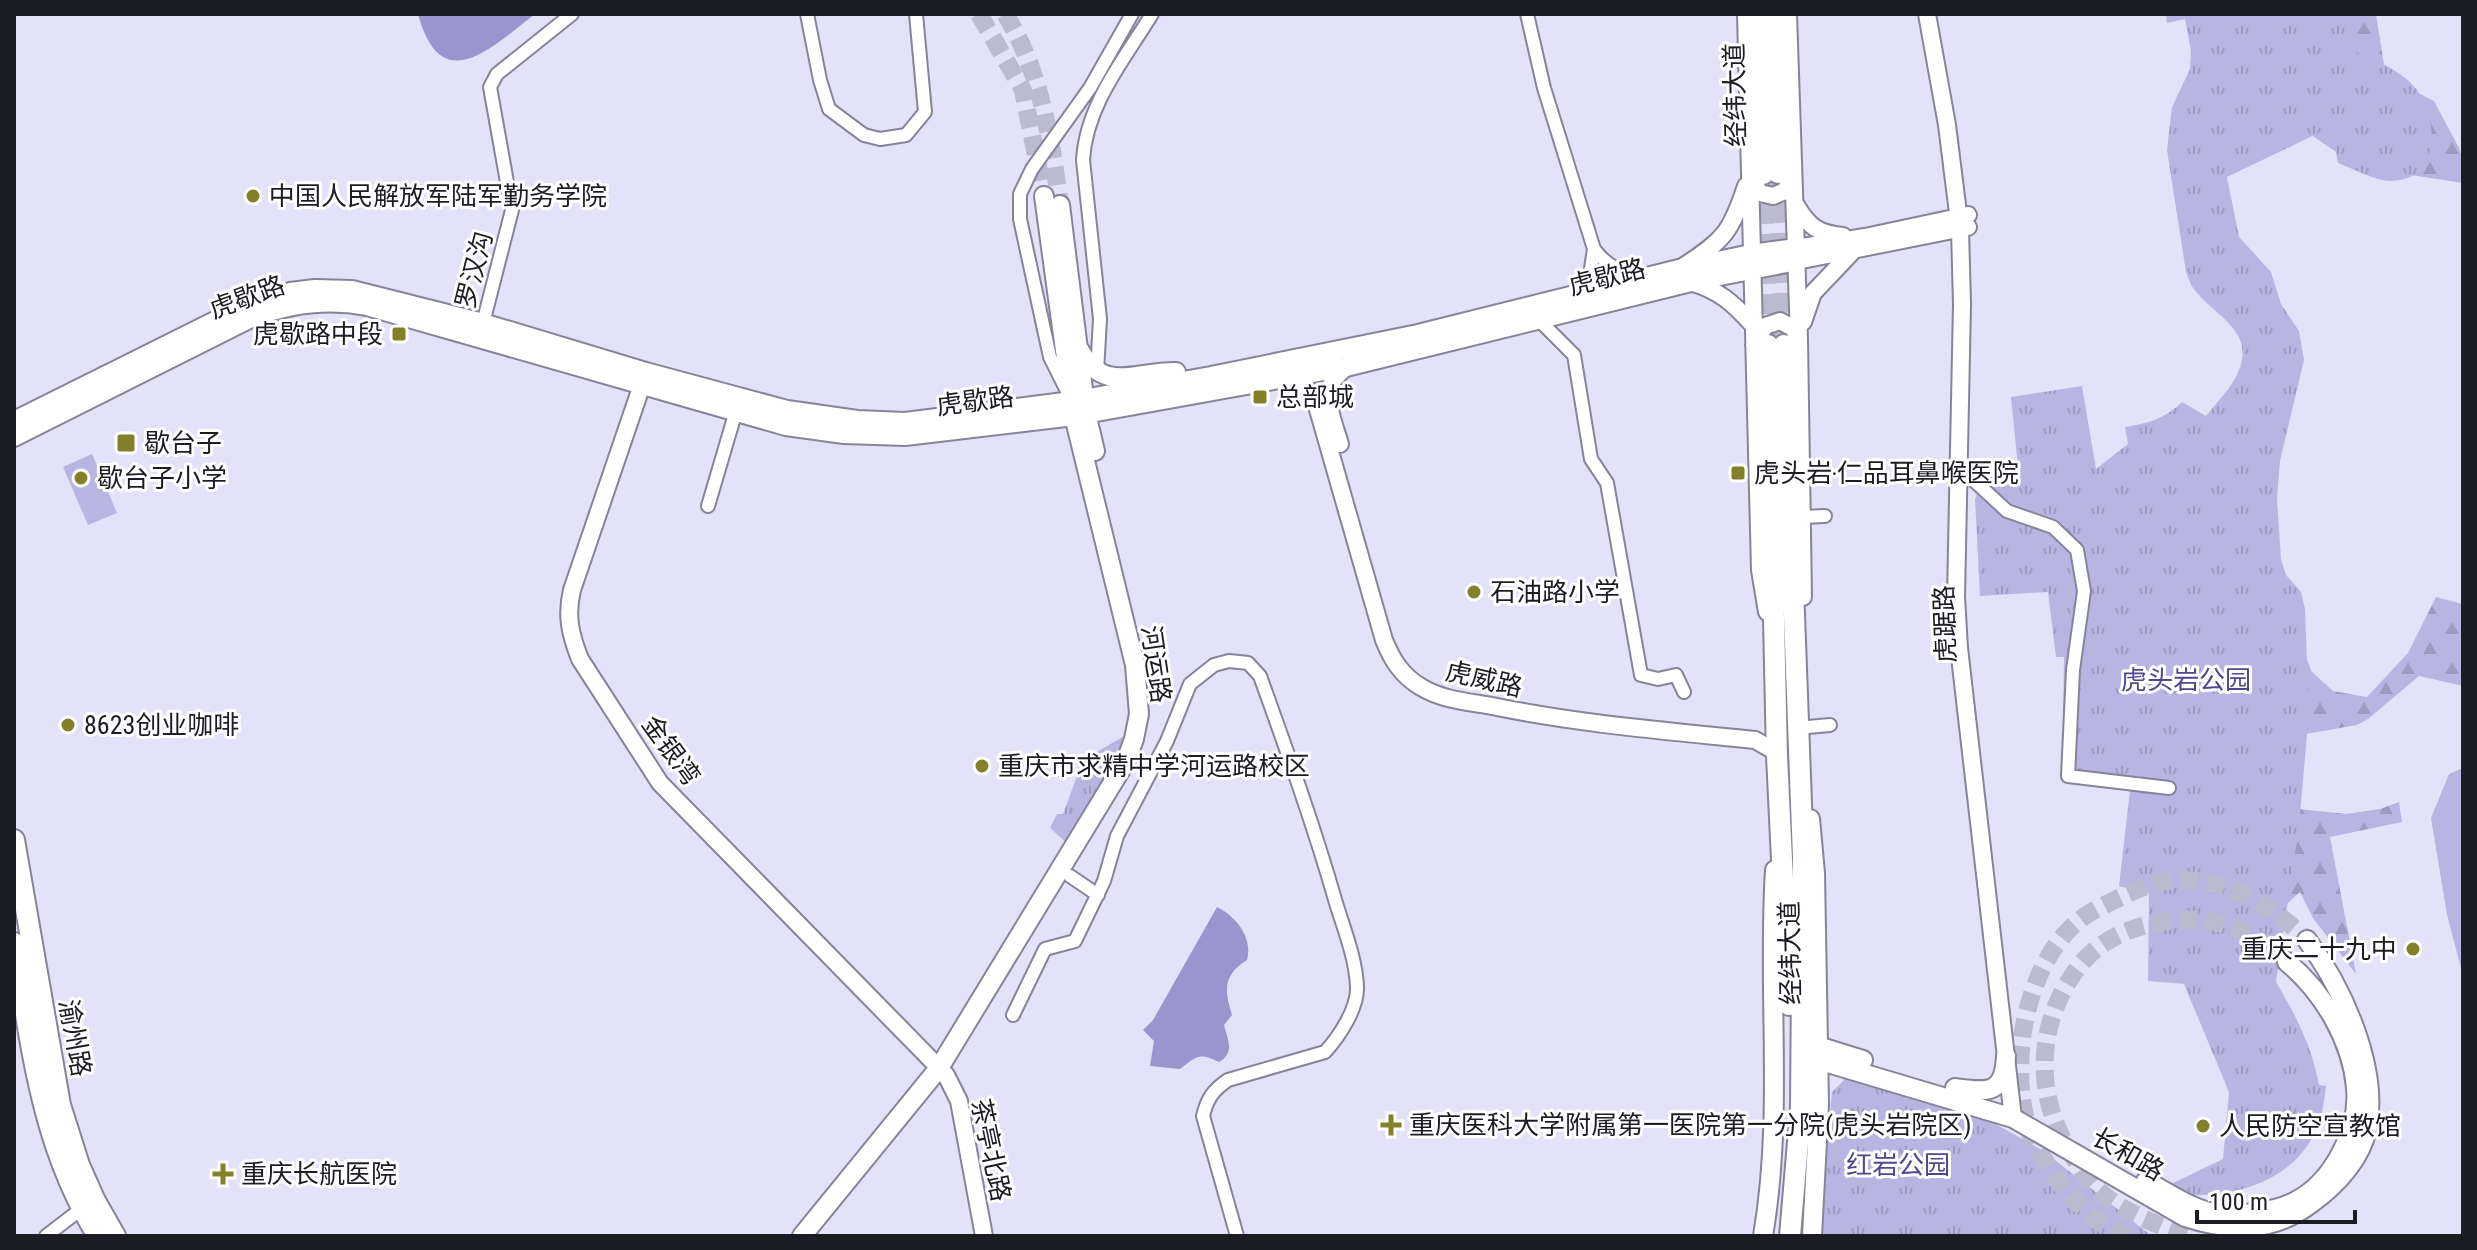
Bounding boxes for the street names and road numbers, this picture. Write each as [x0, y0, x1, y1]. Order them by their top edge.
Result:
street label: 经纬大道 [1719, 43, 1751, 147]
street label: 罗汉沟 [450, 229, 498, 311]
street label: 虎歇路 [1566, 253, 1648, 301]
street label: 虎歇路 [205, 270, 289, 324]
street label: 虎歇路 [934, 381, 1016, 421]
street label: 虎踞路 [1929, 584, 1961, 664]
street label: 河运路 [1136, 623, 1176, 705]
street label: 虎威路 [1443, 656, 1525, 702]
street label: 金银湾 [636, 710, 706, 790]
street label: 经纬大道 [1774, 901, 1806, 1005]
street label: 渝州路 [53, 997, 97, 1079]
street label: 茶亭北路 [966, 1096, 1016, 1204]
street label: 长和路 [2087, 1122, 2169, 1186]

